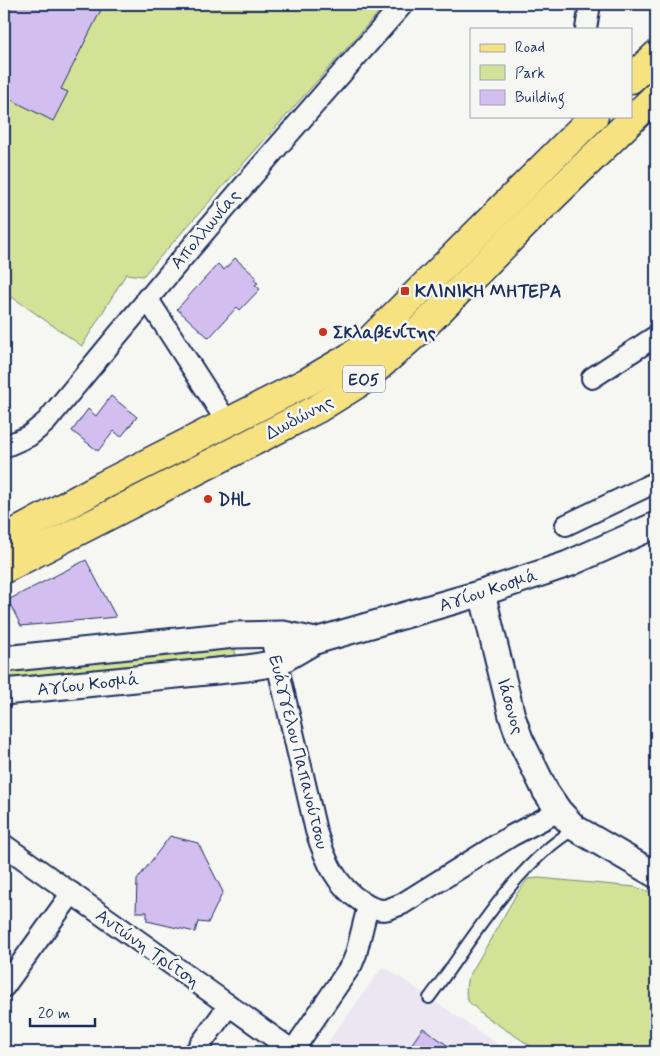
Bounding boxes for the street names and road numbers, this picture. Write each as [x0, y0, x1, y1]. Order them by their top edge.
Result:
street label: Απολλωνίας [165, 185, 246, 275]
road number: ΕΟ5 [343, 366, 385, 392]
street label: Δωδώνης [261, 390, 338, 446]
street label: Αγίου Κοσμά [436, 564, 541, 618]
street label: Ευάγγελου Παπανούτσου [262, 653, 334, 852]
street label: Αγίου Κοσμά [36, 668, 140, 702]
street label: Ιάσονος [491, 675, 530, 737]
street label: Αντώνη Τρίτση [90, 904, 204, 994]

